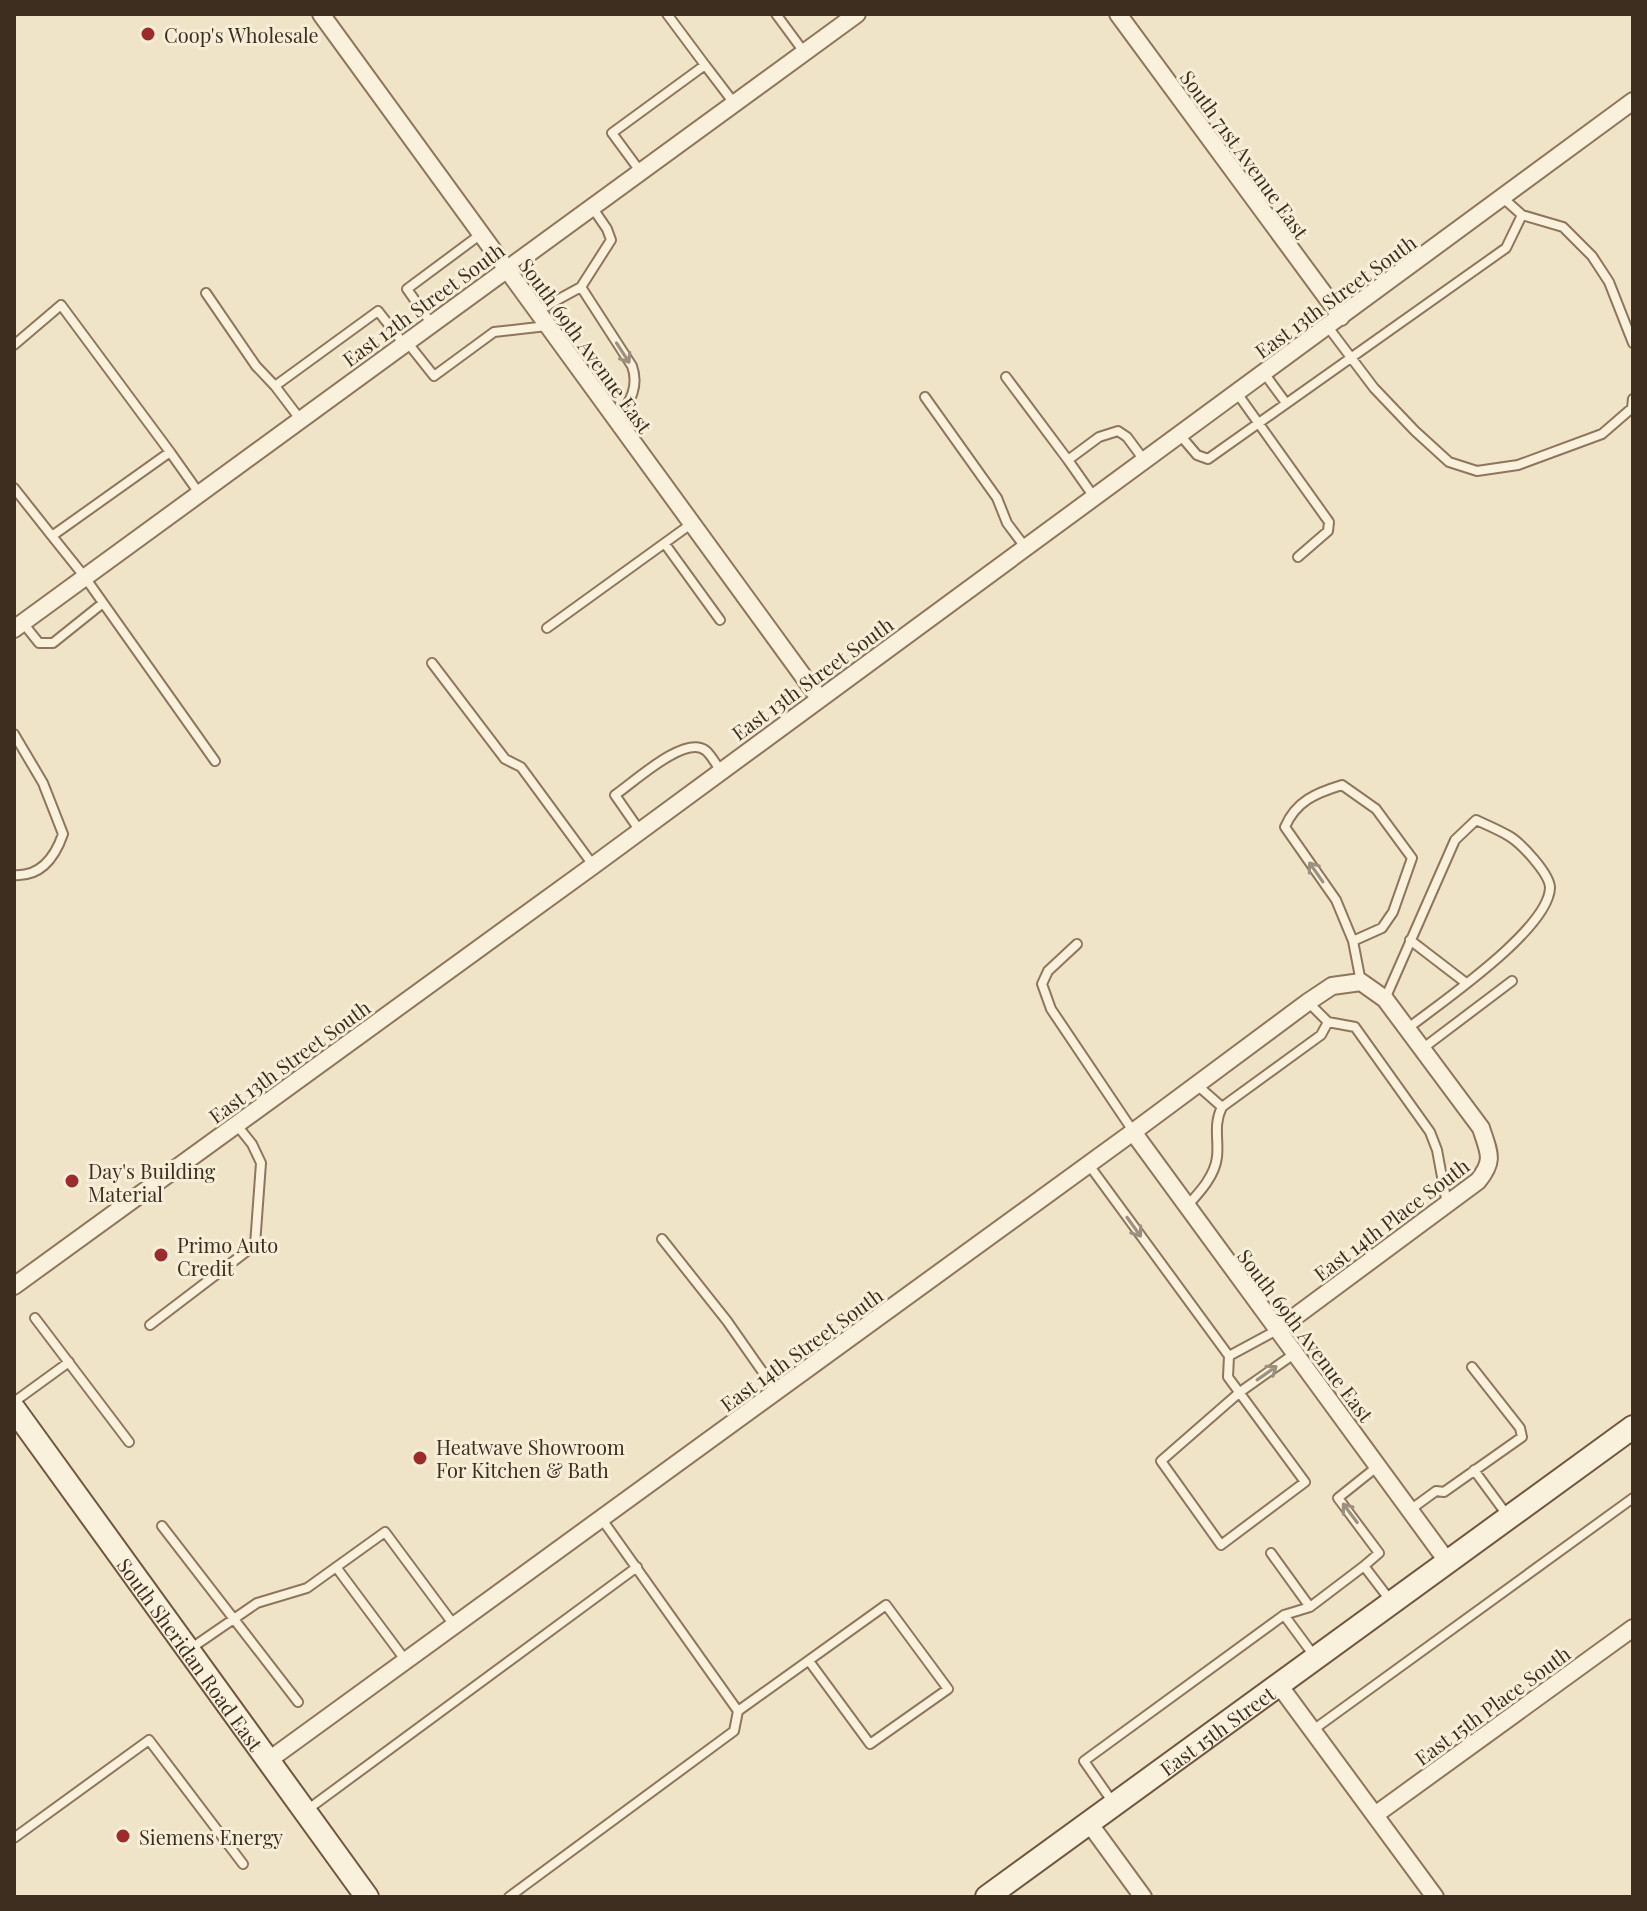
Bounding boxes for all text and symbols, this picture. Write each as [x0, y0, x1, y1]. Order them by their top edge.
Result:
place label: Coop's Wholesale [164, 21, 319, 48]
marker: Coop's Wholesale [139, 25, 157, 43]
street label: South 71st Avenue East [1175, 64, 1316, 244]
street label: East 13th Street South [1249, 228, 1421, 364]
street label: East 12th Street South [337, 236, 510, 372]
street label: South 69th Avenue East [513, 252, 659, 439]
one-way arrow [615, 341, 632, 363]
street label: East 13th Street South [726, 610, 898, 746]
one-way arrow [1308, 862, 1324, 884]
street label: East 13th Street South [203, 993, 375, 1129]
street label: East 14th Place South [1308, 1151, 1474, 1286]
place label: Day's Building Material [88, 1157, 216, 1207]
marker: Day's Building Material [63, 1172, 81, 1190]
one-way arrow [1126, 1216, 1143, 1237]
place label: Primo Auto Credit [177, 1231, 278, 1281]
street label: South 69th Avenue East [1232, 1243, 1381, 1428]
marker: Primo Auto Credit [152, 1246, 170, 1264]
street label: East 14th Street South [714, 1281, 888, 1417]
one-way arrow [1256, 1365, 1277, 1382]
place label: Heatwave Showroom For Kitchen & Bath [436, 1433, 625, 1483]
marker: Heatwave Showroom For Kitchen & Bath [411, 1449, 429, 1467]
one-way arrow [1341, 1503, 1358, 1524]
street label: South Sheridan Road East [112, 1552, 270, 1756]
street label: East 15th Place South [1409, 1639, 1575, 1771]
street label: East 15th Street [1154, 1678, 1280, 1781]
place label: Siemens Energy [139, 1823, 283, 1850]
marker: Siemens Energy [114, 1827, 132, 1845]

